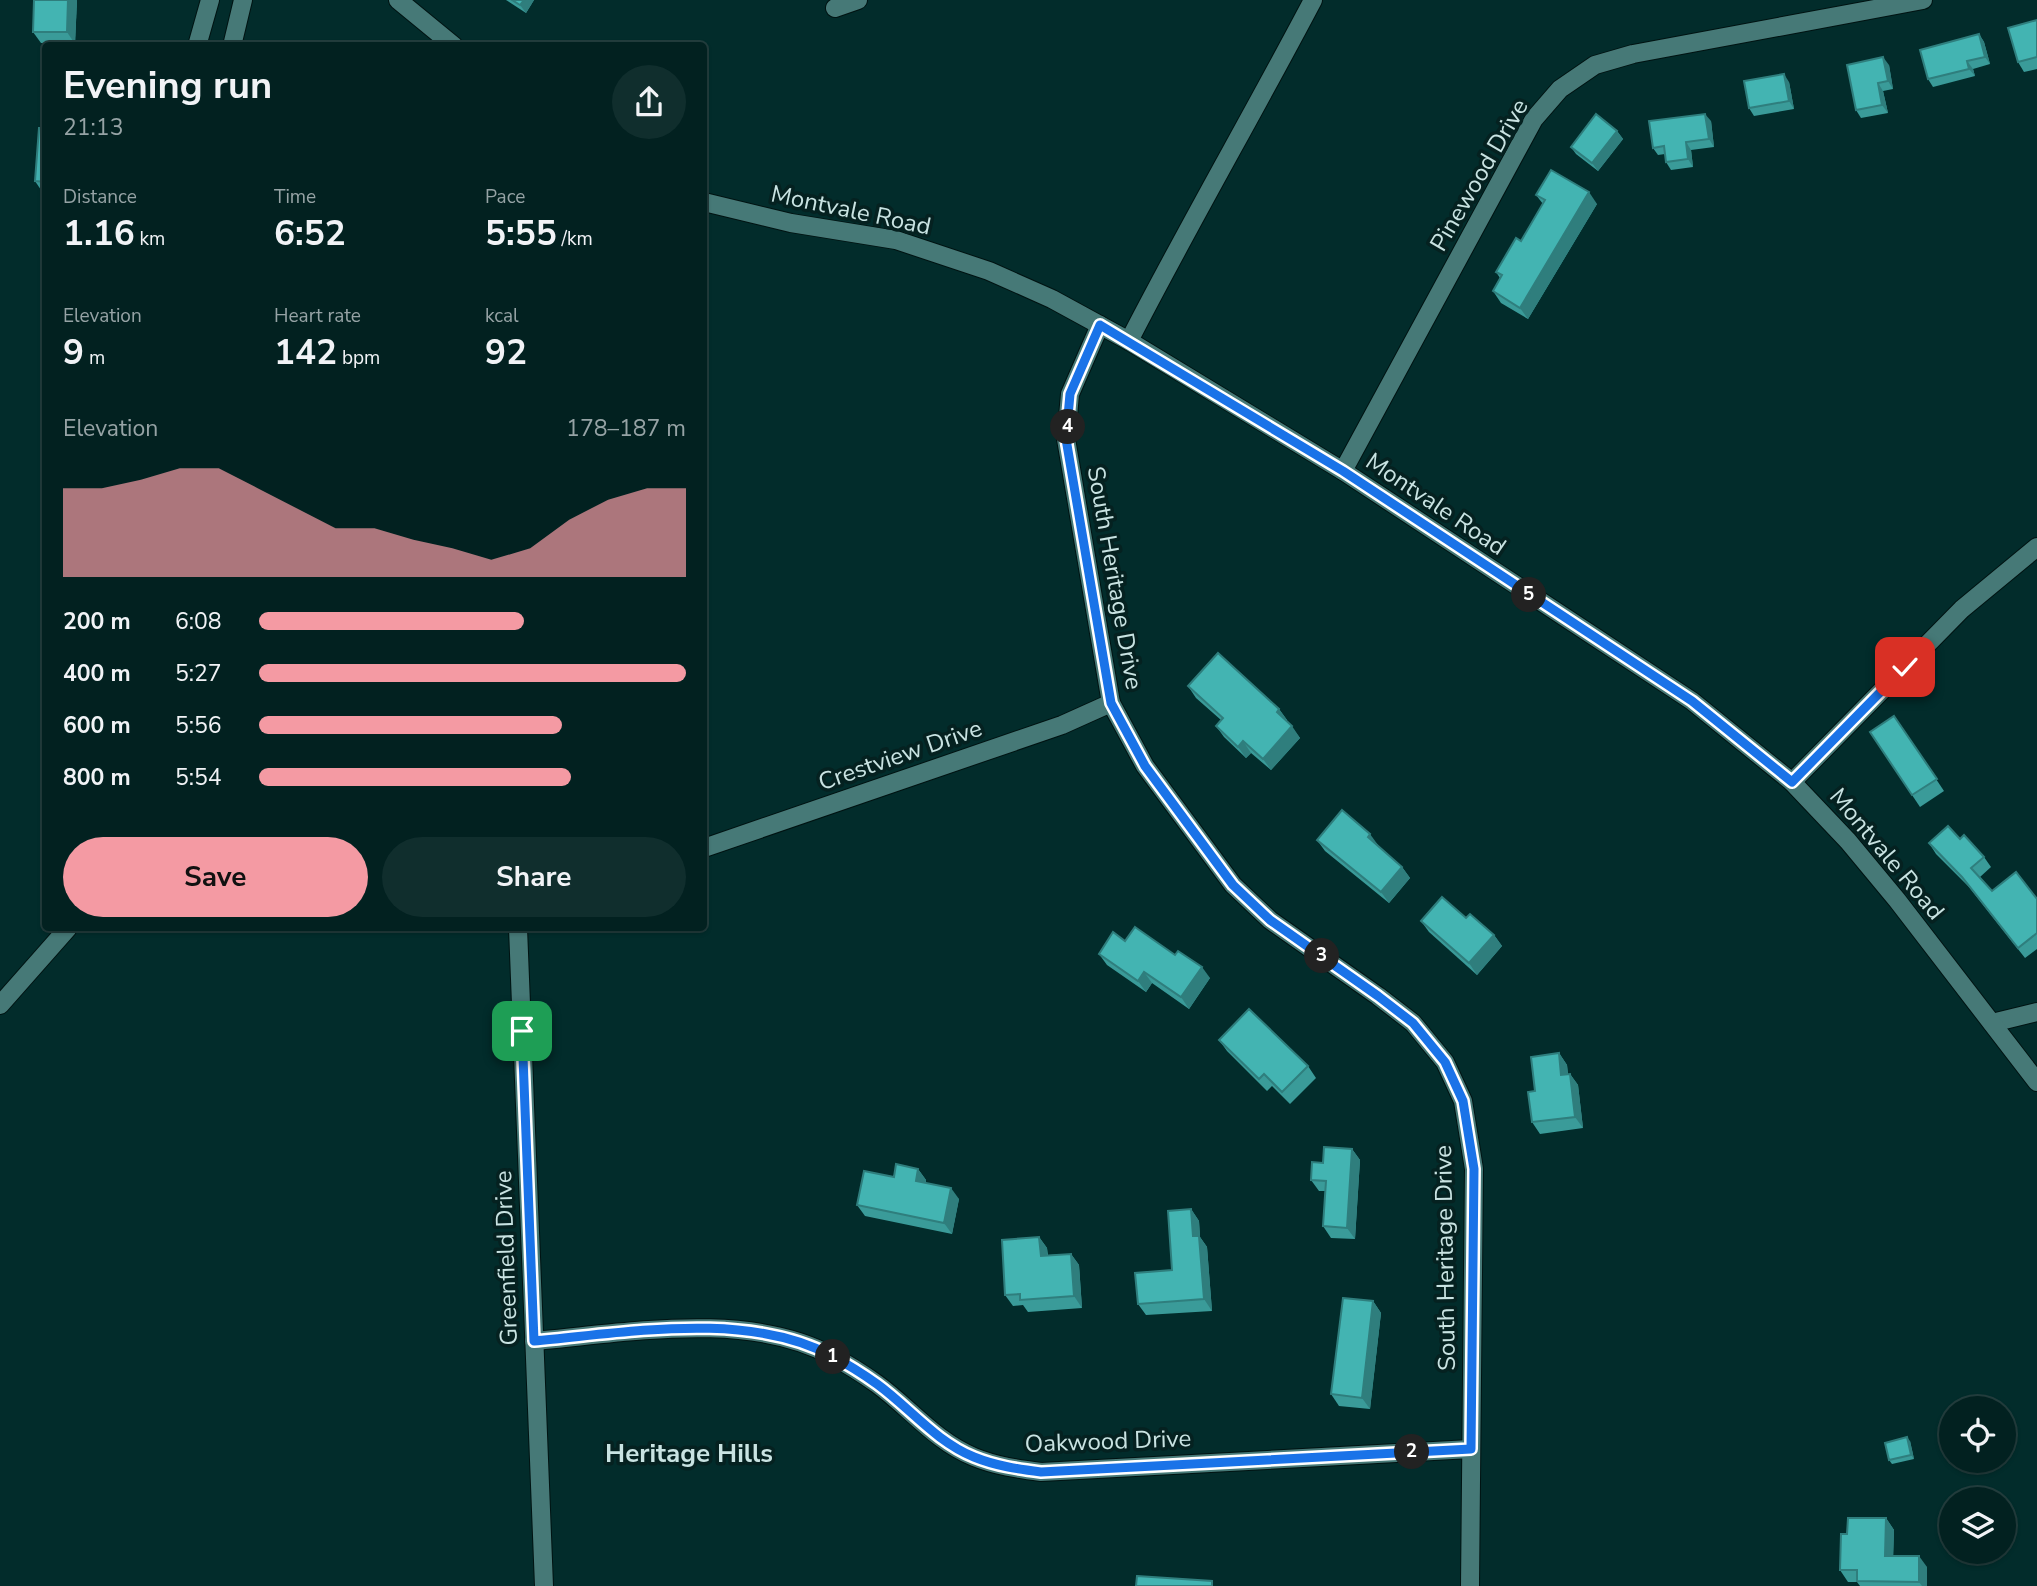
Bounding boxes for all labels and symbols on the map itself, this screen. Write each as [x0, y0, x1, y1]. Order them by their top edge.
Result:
street label: Pinewood Drive [1422, 93, 1536, 257]
street label: Montvale Road [768, 177, 934, 243]
pin: 4 [1050, 410, 1086, 444]
street label: Montvale Road [1360, 445, 1512, 563]
street label: South Heritage Drive [1080, 464, 1150, 692]
pin: 5 [1512, 578, 1546, 612]
pin [1875, 637, 1935, 697]
street label: Crestview Drive [814, 712, 986, 798]
street label: Montvale Road [1822, 781, 1952, 927]
pin: 3 [1304, 939, 1340, 974]
pin [492, 1001, 552, 1061]
street label: South Heritage Drive [1427, 1145, 1463, 1371]
street label: Greenfield Drive [487, 1170, 525, 1346]
pin: 1 [816, 1340, 850, 1374]
street label: Oakwood Drive [1024, 1422, 1192, 1460]
pin: 2 [1394, 1434, 1430, 1470]
district label: Heritage Hills [605, 1436, 773, 1471]

